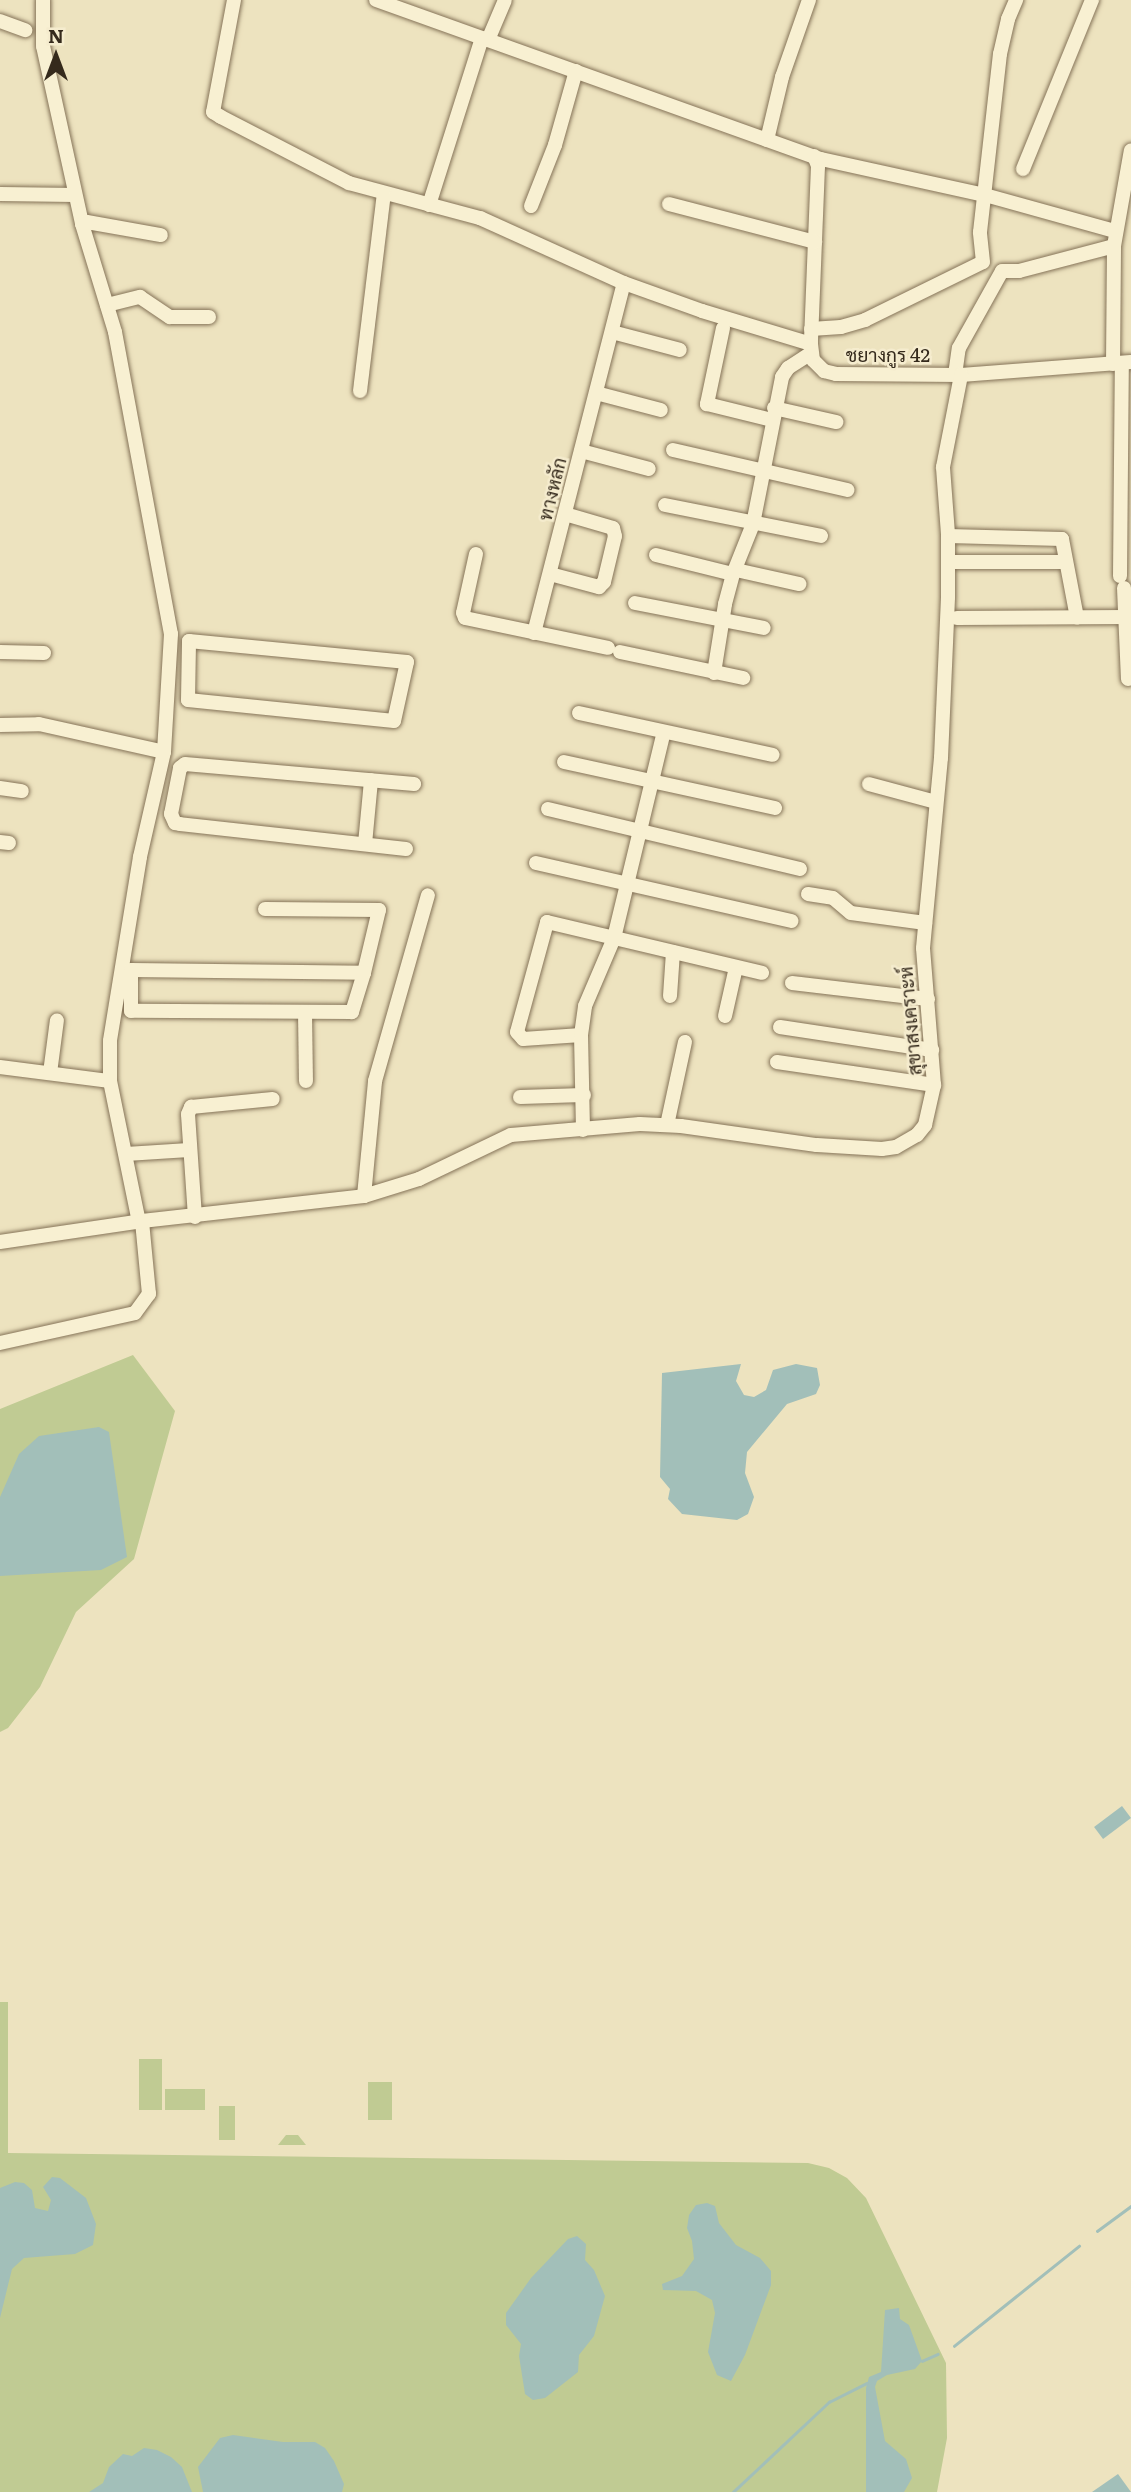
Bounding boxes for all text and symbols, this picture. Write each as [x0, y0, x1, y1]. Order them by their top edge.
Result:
north arrow [21, 21, 91, 91]
text: N [48, 21, 64, 49]
street label: ชยางกูร 42 [846, 344, 930, 366]
street label: ทางหลัก [533, 455, 571, 523]
street label: สุขาสงเคราะห์ [894, 966, 926, 1076]

